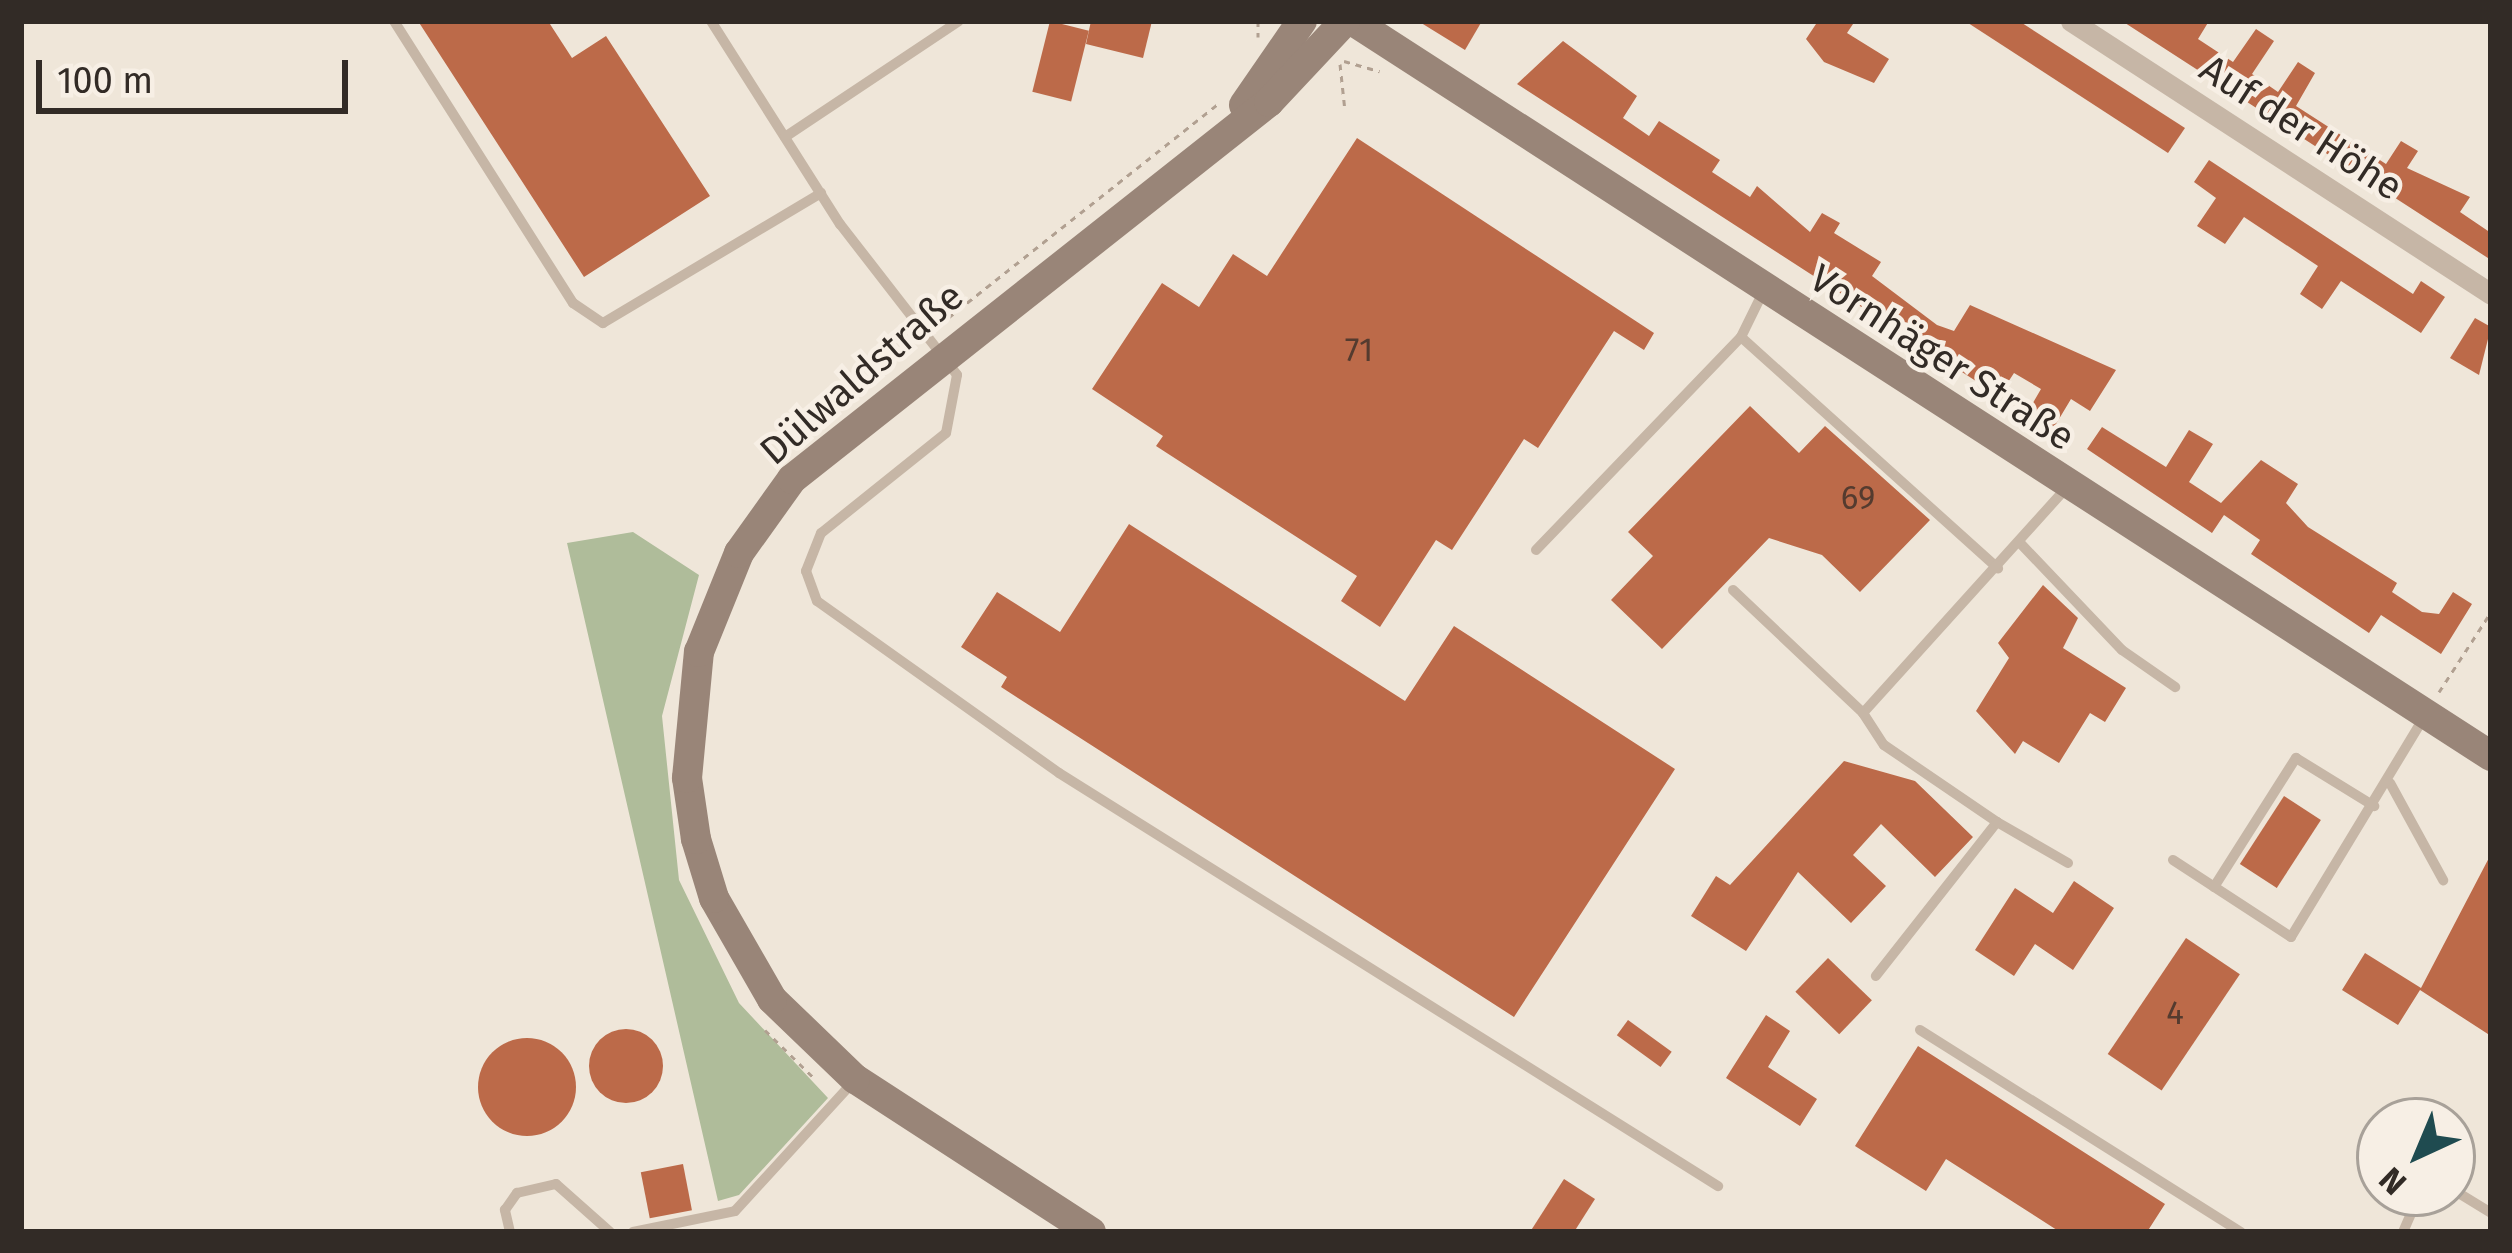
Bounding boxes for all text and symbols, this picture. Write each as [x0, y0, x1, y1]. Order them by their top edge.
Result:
scale bar [42, 36, 354, 110]
street label: Auf der Höhe [2191, 45, 2411, 211]
text: 100 m [57, 59, 153, 103]
street label: Vornhäger Straße [1801, 255, 2083, 461]
street label: Dülwaldstraße [751, 273, 973, 475]
house number: 71 [1345, 331, 1373, 371]
house number: 69 [1841, 479, 1875, 519]
house number: 4 [2166, 994, 2184, 1034]
north arrow [2356, 1097, 2476, 1217]
text: N [2371, 1159, 2415, 1203]

